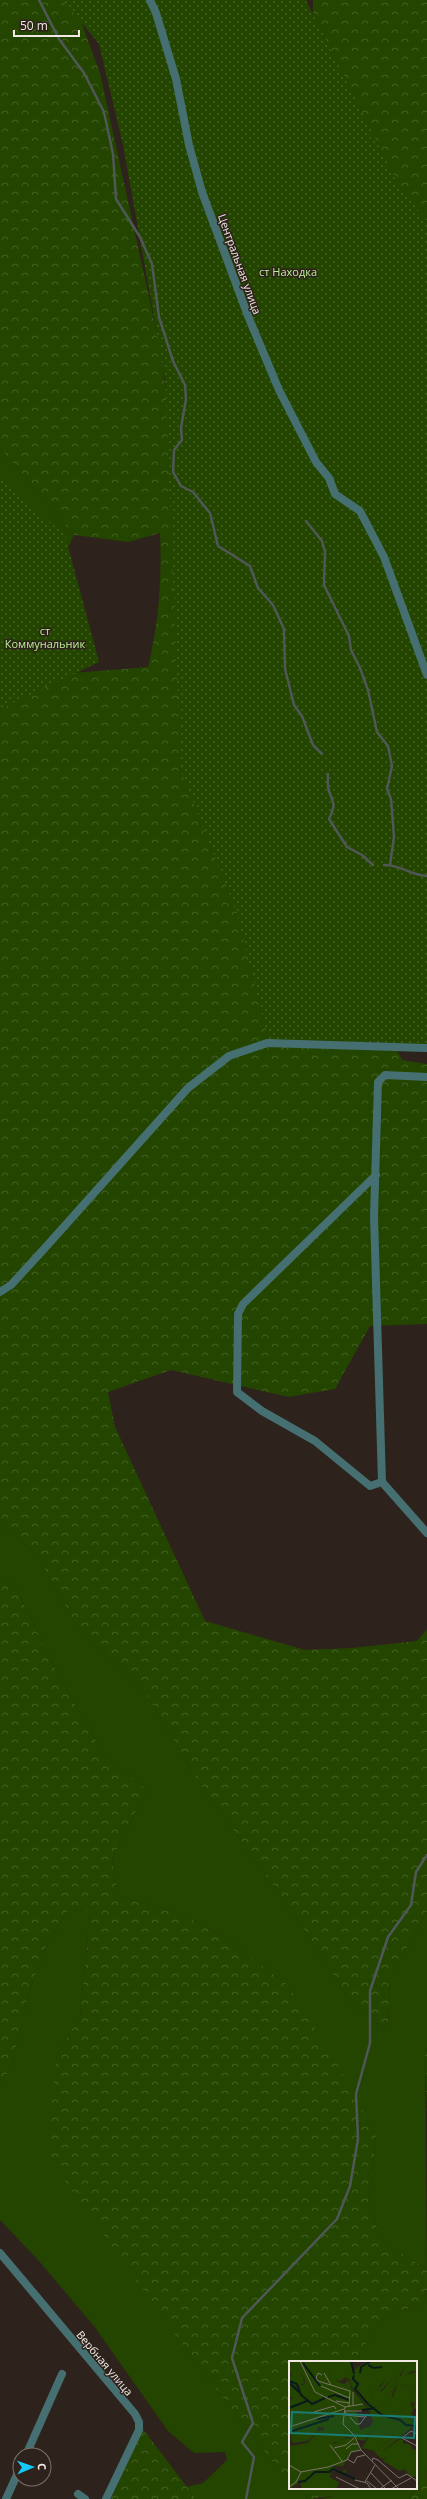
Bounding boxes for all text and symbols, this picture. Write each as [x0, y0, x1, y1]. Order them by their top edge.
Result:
scale bar [14, 12, 79, 38]
text: 50 m [20, 17, 48, 34]
street label: Центральная улица [215, 212, 265, 316]
park label: ст Находка [259, 264, 317, 279]
park label: ст Коммунальник [5, 623, 86, 651]
street label: Вербная улица [73, 2327, 137, 2399]
inset map [289, 2361, 417, 2489]
north arrow [12, 2447, 52, 2487]
text: С [35, 2463, 50, 2470]

